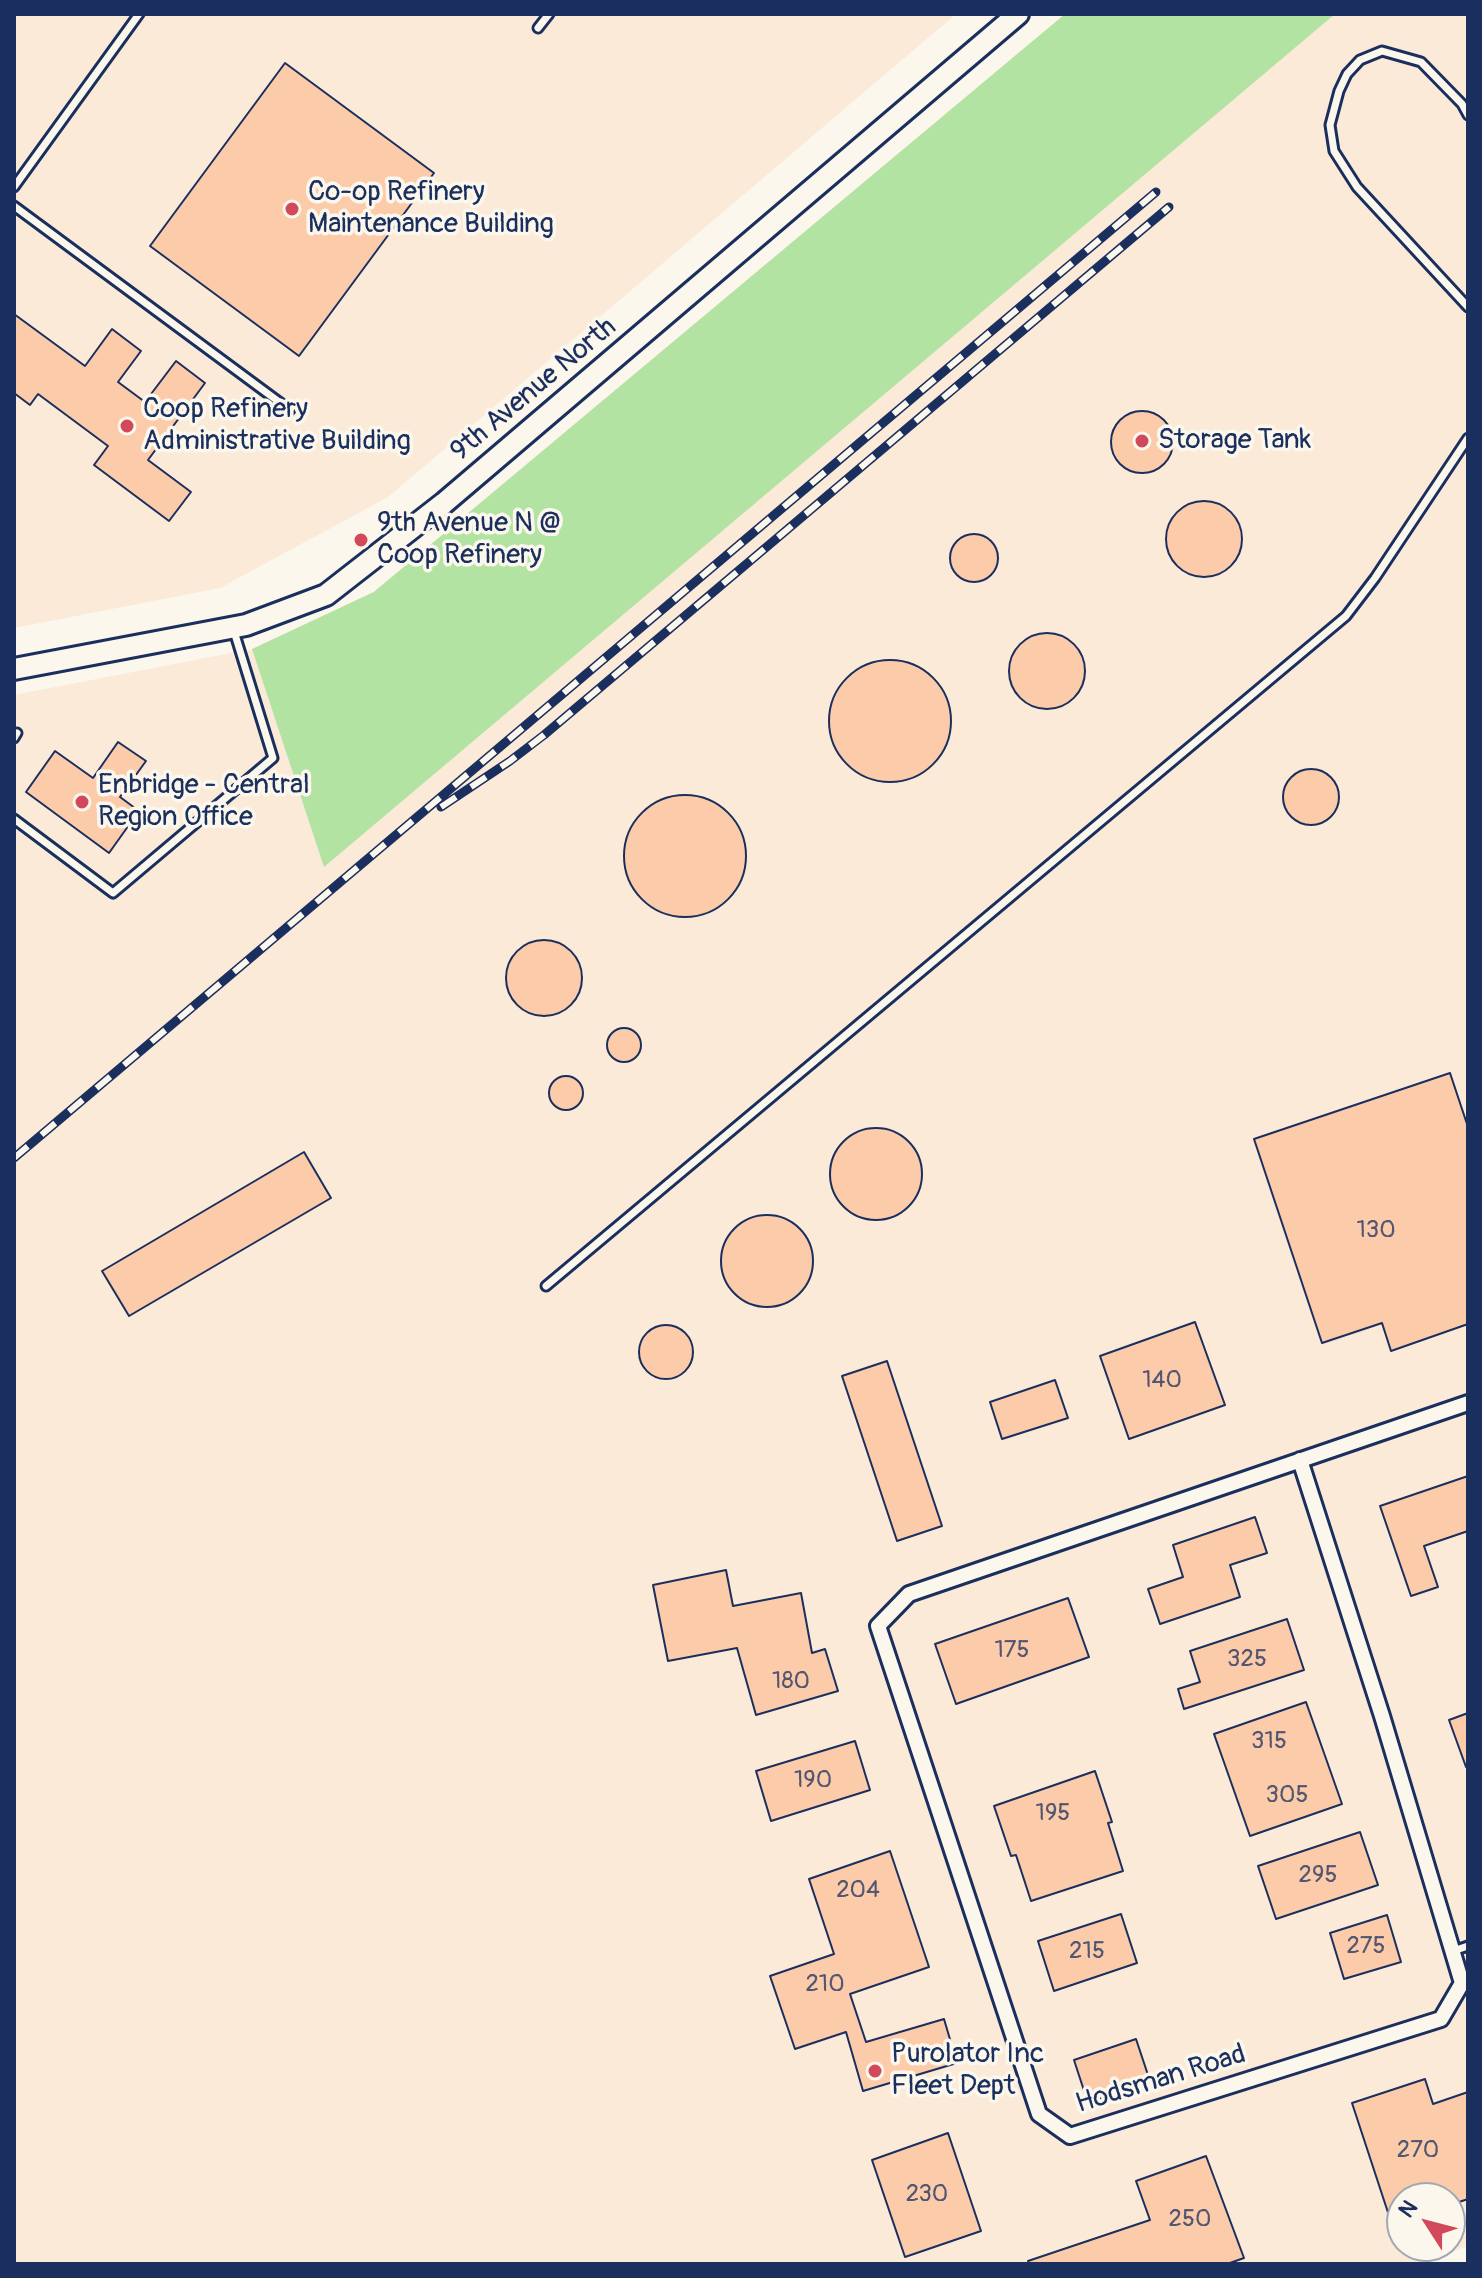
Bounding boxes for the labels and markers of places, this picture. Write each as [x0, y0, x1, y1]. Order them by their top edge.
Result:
place label: Co-op Refinery Maintenance Building [308, 176, 554, 242]
marker: Co-op Refinery Maintenance Building [283, 200, 301, 218]
place label: Coop Refinery Administrative Building [143, 393, 411, 459]
marker: Coop Refinery Administrative Building [118, 417, 136, 435]
place label: Storage Tank [1158, 424, 1311, 458]
marker: Storage Tank [1133, 432, 1151, 450]
place label: 9th Avenue N @ Coop Refinery [377, 507, 561, 573]
marker: 9th Avenue N @ Coop Refinery [352, 531, 370, 549]
place label: Enbridge - Central Region Office [98, 769, 310, 835]
marker: Enbridge - Central Region Office [73, 793, 91, 811]
place label: Purolator Inc Fleet Dept [891, 2038, 1044, 2104]
marker: Purolator Inc Fleet Dept [866, 2062, 884, 2080]

